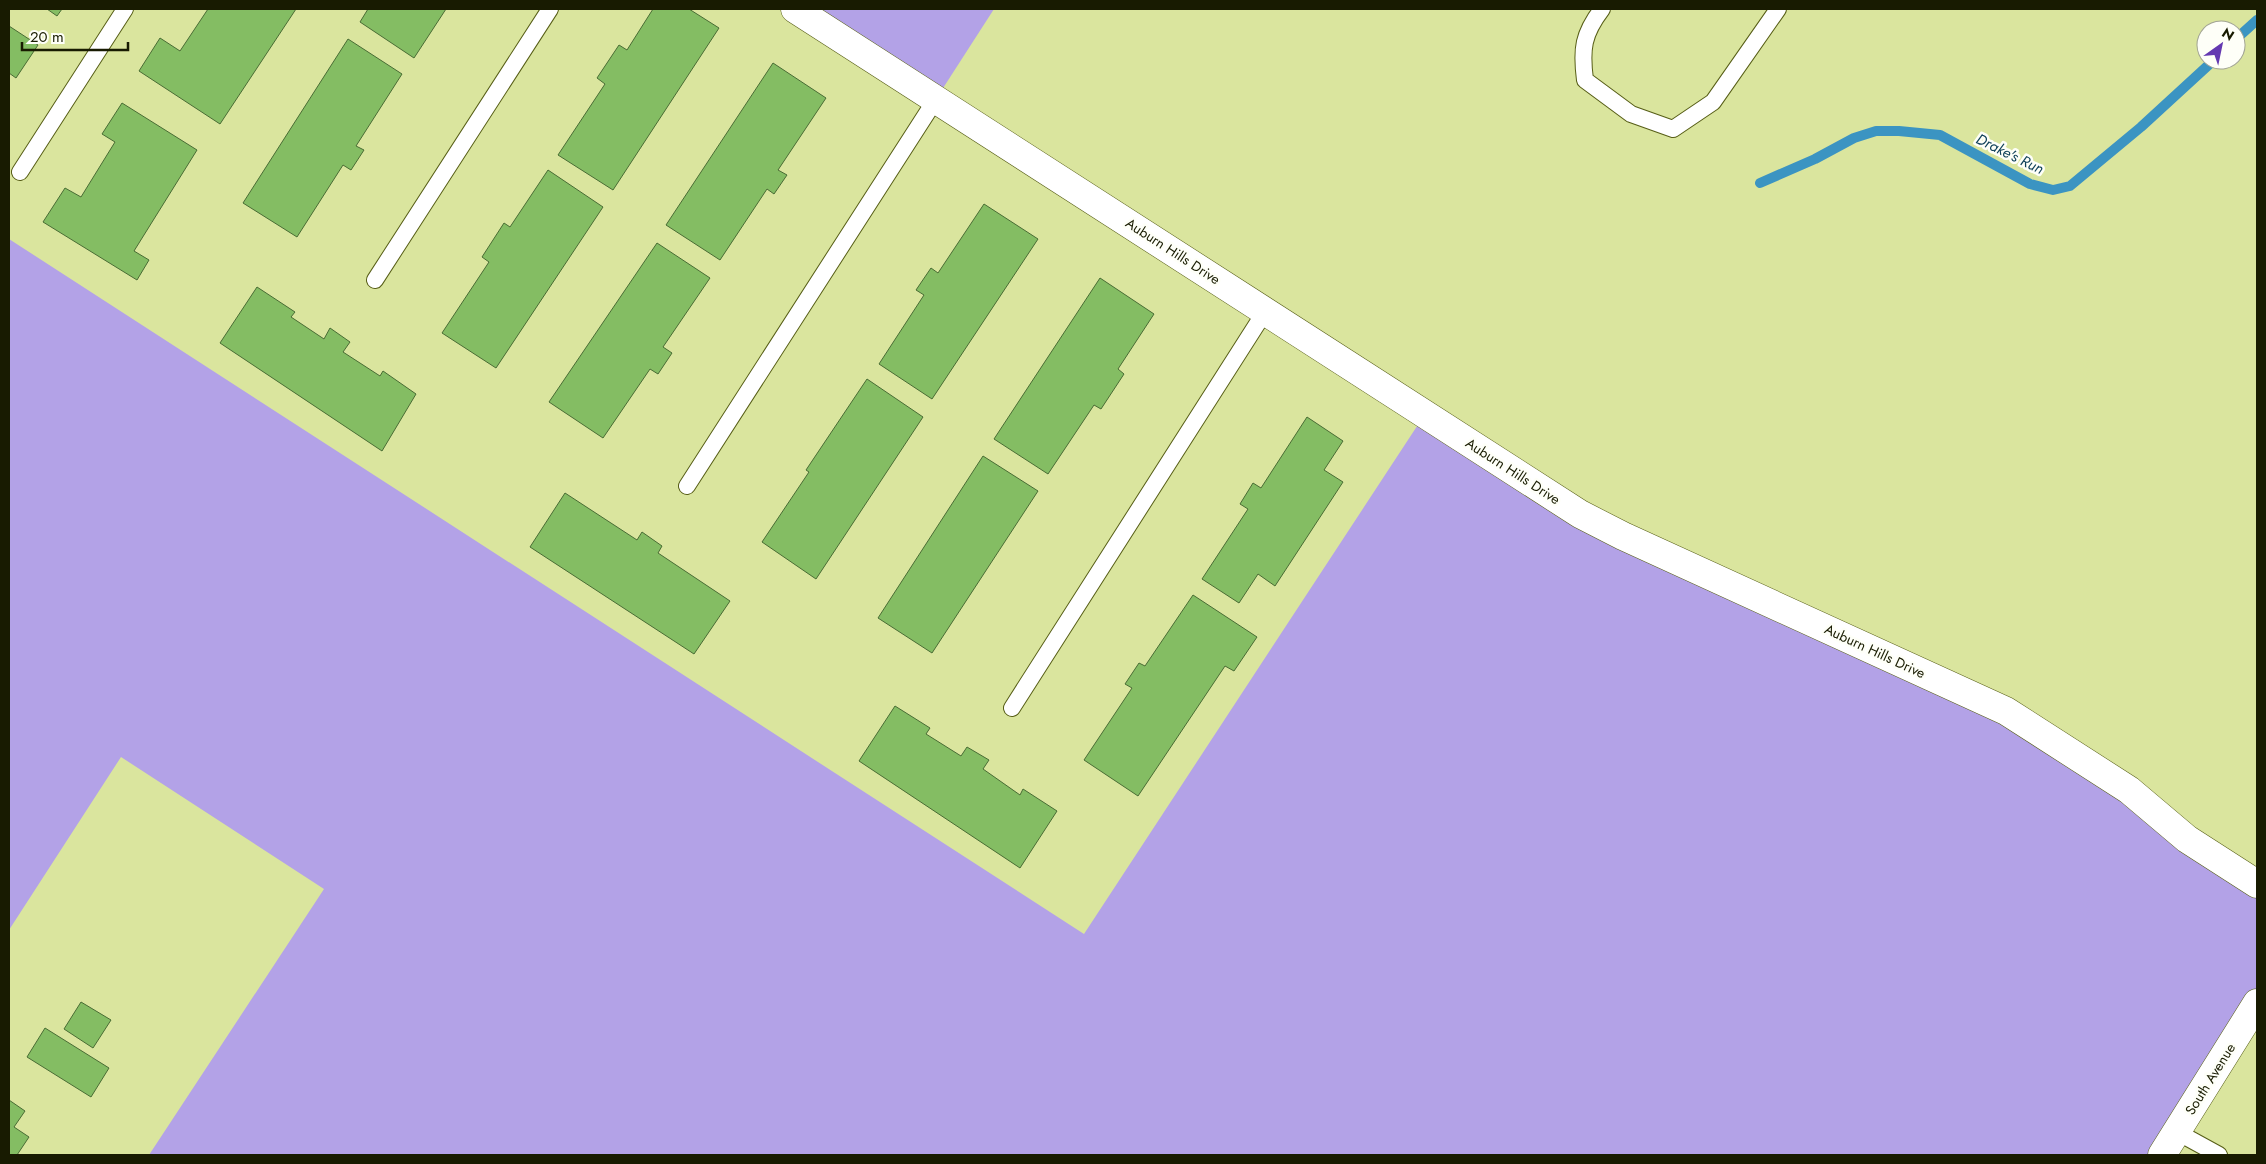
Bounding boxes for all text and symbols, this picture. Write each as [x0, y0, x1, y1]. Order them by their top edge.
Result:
scale bar [22, 20, 129, 52]
north arrow [2196, 20, 2246, 70]
text: N [2218, 23, 2238, 46]
text: 20 m [30, 26, 64, 48]
water label: Drake's Run [1972, 128, 2048, 180]
street label: Auburn Hills Drive [1122, 213, 1224, 289]
street label: Auburn Hills Drive [1462, 433, 1564, 509]
street label: Auburn Hills Drive [1821, 619, 1929, 683]
street label: South Avenue [2180, 1039, 2240, 1119]

